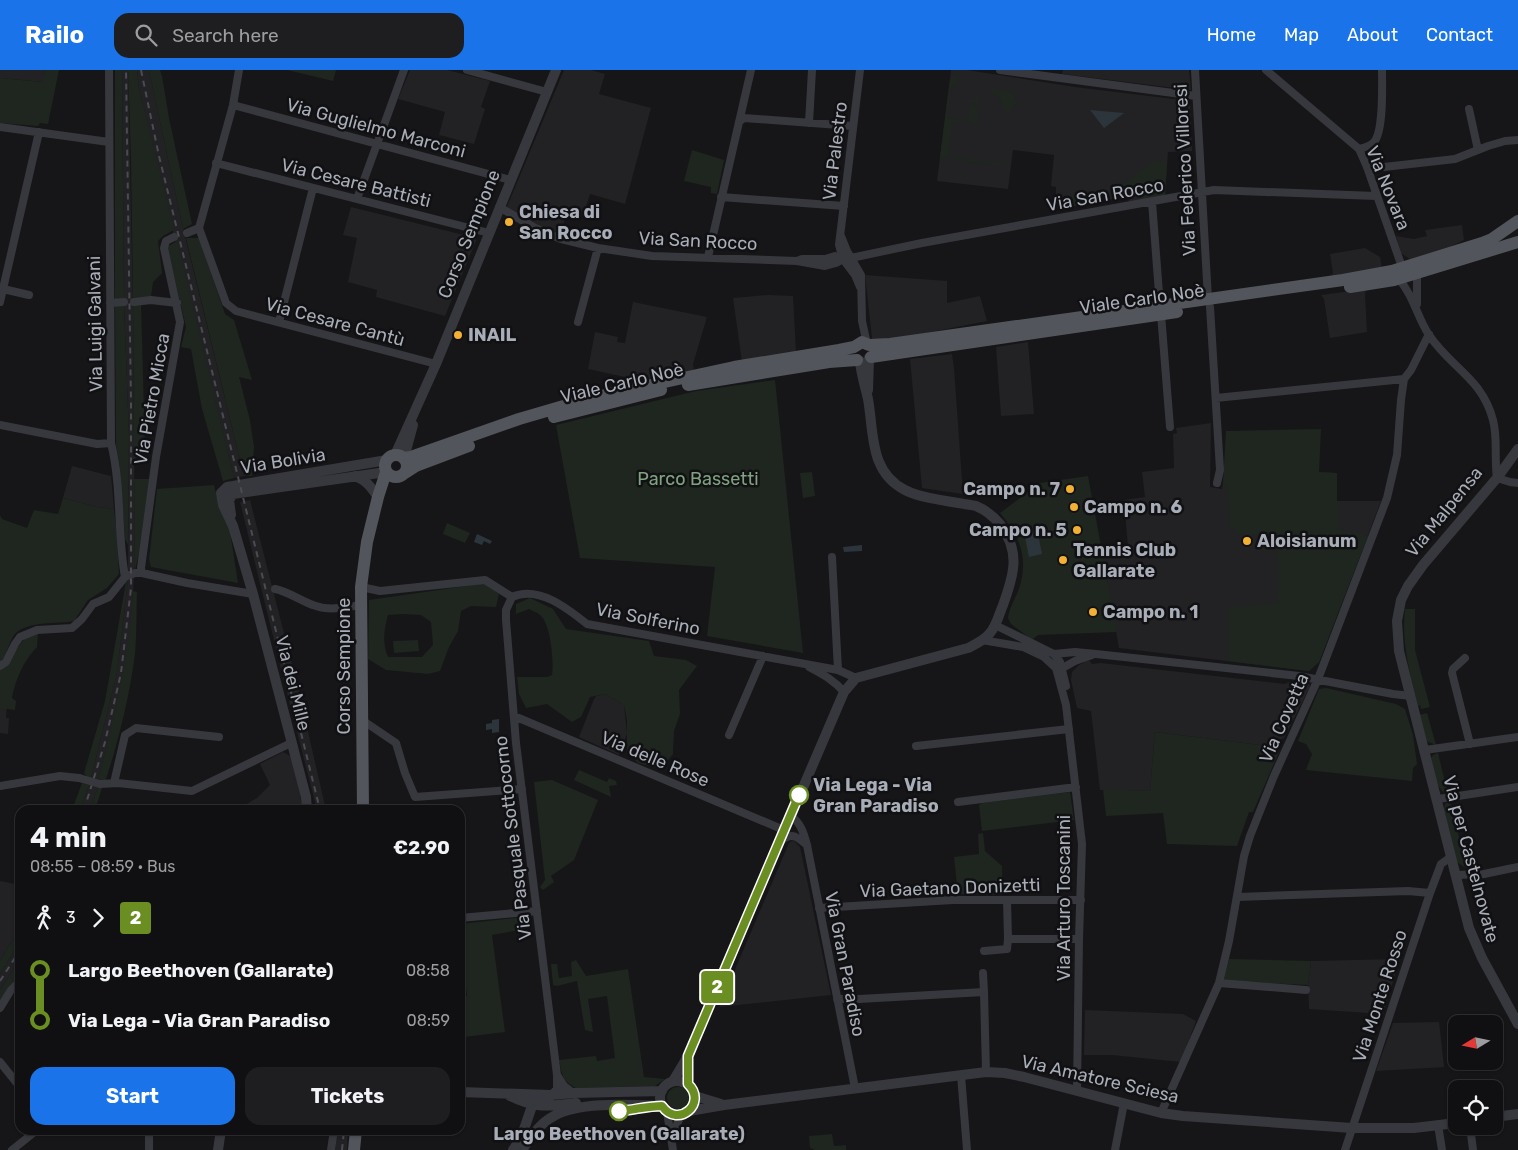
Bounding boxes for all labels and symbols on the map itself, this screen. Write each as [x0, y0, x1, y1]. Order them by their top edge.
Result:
street label: Via Federico Villoresi [1170, 83, 1200, 257]
street label: Via Guglielmo Marconi [284, 93, 468, 163]
street label: Via Palestro [818, 100, 852, 202]
street label: Via Novara [1361, 143, 1415, 233]
street label: Via Cesare Battisti [279, 154, 433, 212]
street label: Corso Sempione [433, 166, 505, 302]
street label: Via San Rocco [1044, 174, 1166, 216]
place label: Chiesa di San Rocco [519, 201, 613, 244]
marker: Chiesa di San Rocco [503, 216, 515, 228]
street label: Via San Rocco [638, 227, 758, 255]
street label: Via Luigi Galvani [83, 256, 107, 392]
street label: Viale Carlo Noè [1078, 279, 1206, 319]
street label: Via Cesare Cantù [263, 293, 407, 351]
place label: INAIL [468, 324, 516, 346]
marker: INAIL [452, 329, 464, 341]
street label: Via Pietro Micca [130, 331, 174, 467]
street label: Viale Carlo Noè [558, 358, 686, 408]
street label: Via Bolivia [239, 443, 327, 479]
street label: Via Malpensa [1401, 462, 1487, 562]
park label: Parco Bassetti [637, 468, 759, 490]
place label: Campo n. 7 [963, 478, 1060, 500]
marker: Campo n. 7 [1064, 483, 1076, 495]
place label: Campo n. 6 [1084, 496, 1182, 518]
marker: Campo n. 6 [1068, 501, 1080, 513]
place label: Campo n. 5 [969, 519, 1067, 541]
marker: Campo n. 5 [1071, 524, 1083, 536]
place label: Aloisianum [1257, 530, 1357, 552]
marker: Aloisianum [1241, 535, 1253, 547]
place label: Tennis Club Gallarate [1073, 539, 1176, 582]
marker: Tennis Club Gallarate [1057, 554, 1069, 566]
street label: Corso Sempione [333, 598, 355, 734]
street label: Via Solferino [594, 598, 702, 640]
place label: Campo n. 1 [1103, 601, 1198, 623]
marker: Campo n. 1 [1087, 606, 1099, 618]
street label: Via dei Mille [271, 633, 315, 733]
street label: Via Covetta [1254, 670, 1314, 766]
street label: Via delle Rose [597, 726, 713, 792]
street label: Via Pasquale Sottocorno [490, 735, 536, 941]
street label: Via per Castelnovate [1438, 773, 1504, 945]
place label: Via Lega - Via Gran Paradiso [813, 774, 939, 817]
marker: Via Lega - Via Gran Paradiso [789, 785, 809, 805]
street label: Via Arturo Toscanini [1053, 815, 1075, 981]
street label: Via Gaetano Donizetti [859, 874, 1041, 902]
street label: Via Gran Paradiso [820, 890, 870, 1038]
street label: Via Monte Rosso [1348, 927, 1412, 1065]
line badge: 2 [701, 971, 733, 1003]
north arrow [1448, 1015, 1502, 1070]
street label: Via Amatore Sciesa [1019, 1050, 1181, 1108]
marker: Largo Beethoven (Gallarate) [609, 1101, 629, 1121]
place label: Largo Beethoven (Gallarate) [493, 1123, 745, 1145]

